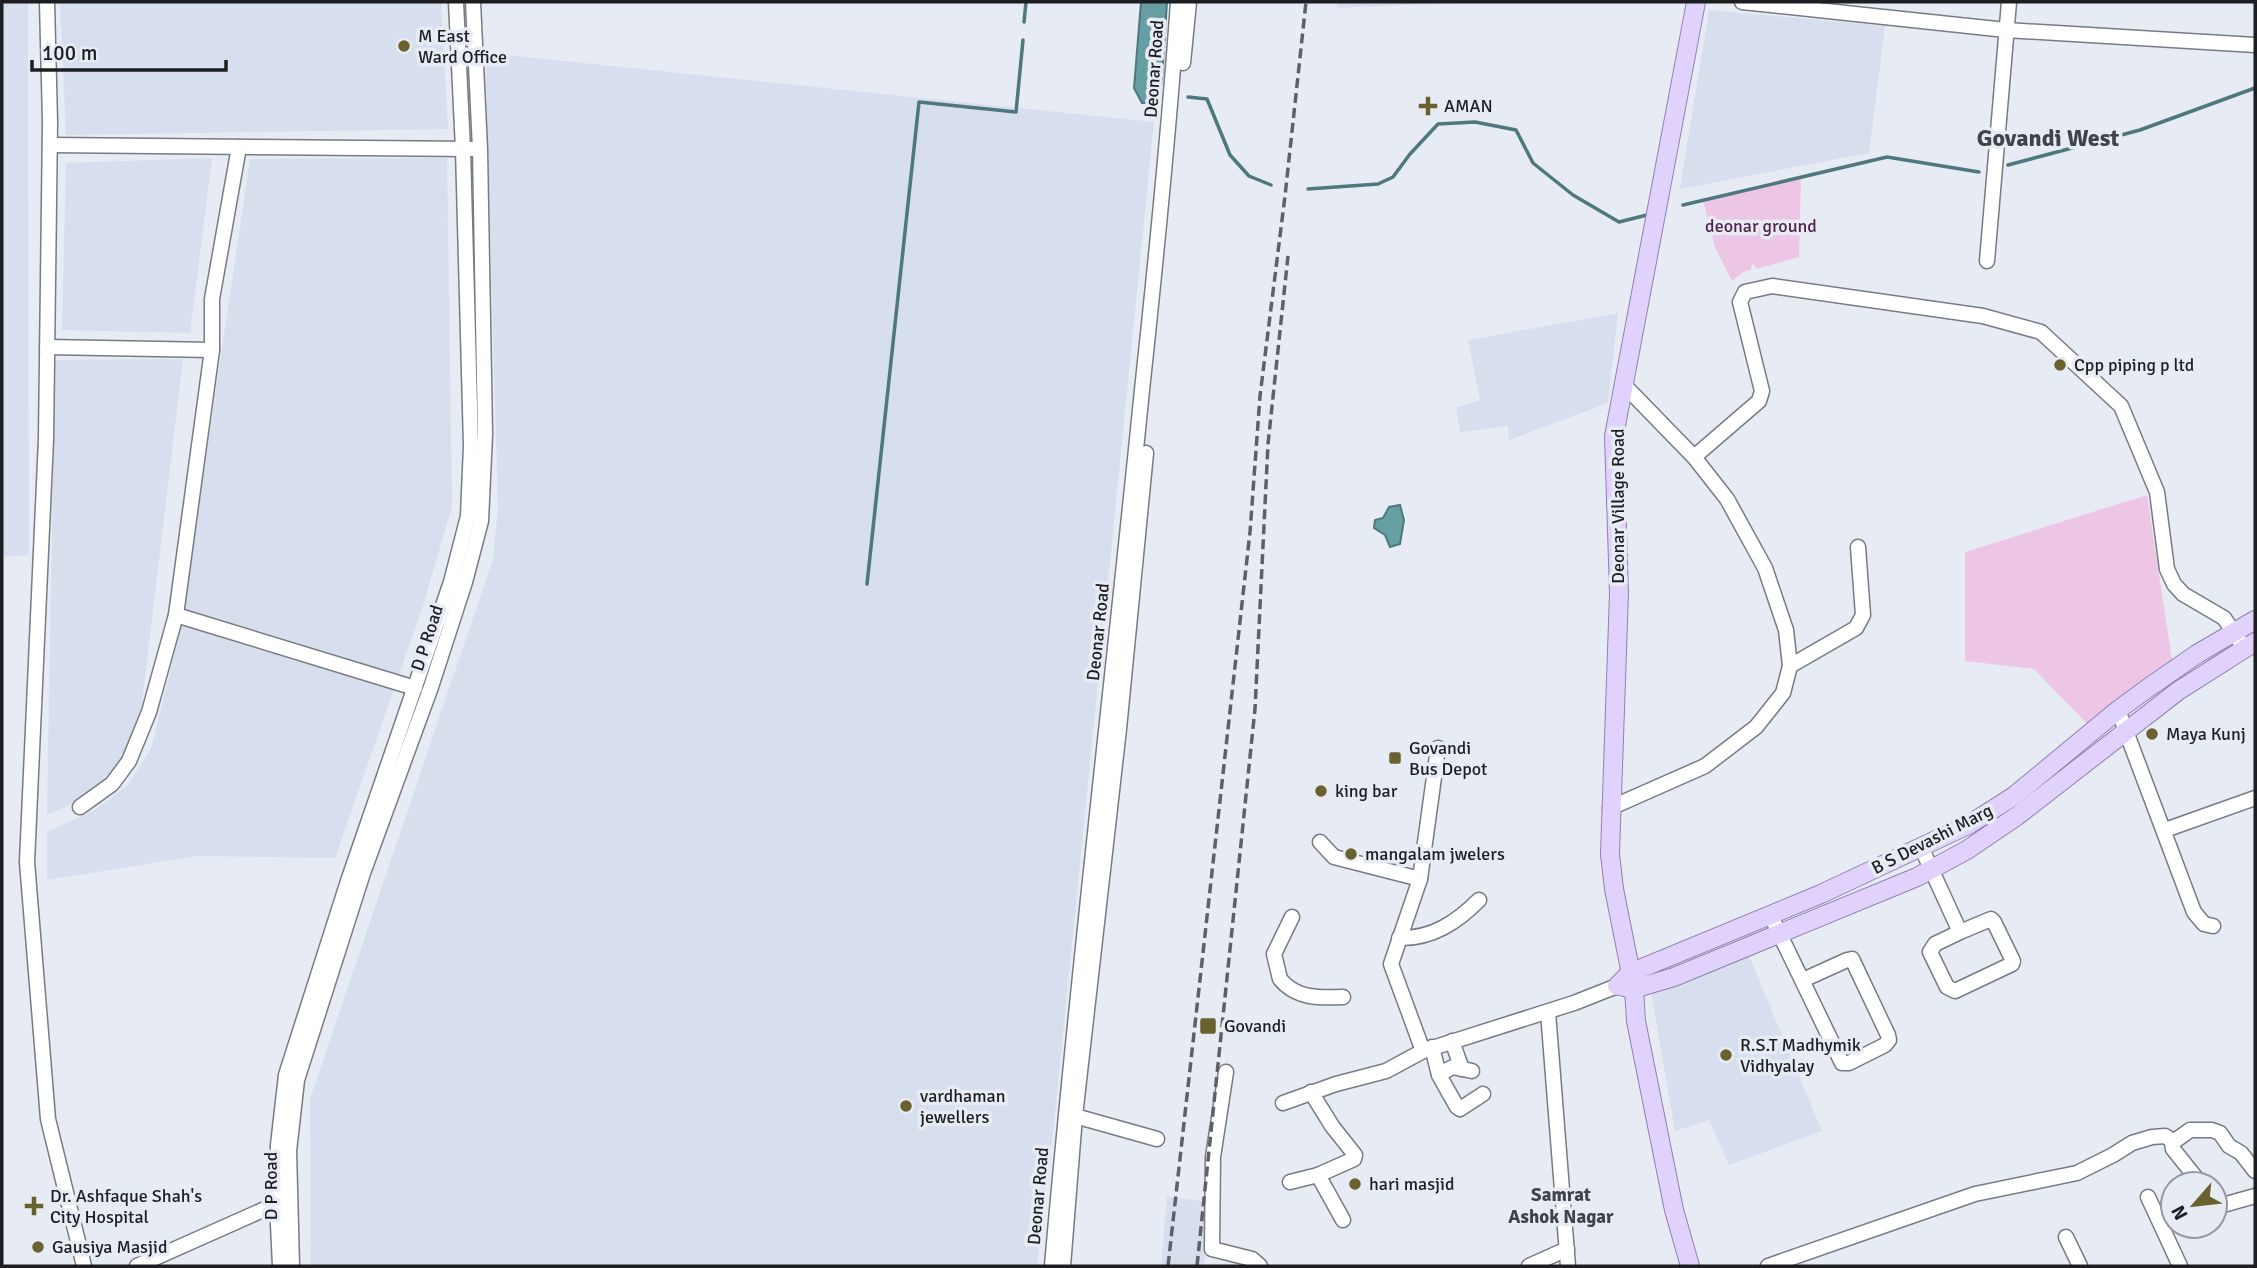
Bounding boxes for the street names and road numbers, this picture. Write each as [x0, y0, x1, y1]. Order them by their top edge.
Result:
street label: Deonar Road [1140, 19, 1168, 119]
street label: Deonar Village Road [1607, 428, 1629, 584]
street label: Deonar Road [1082, 582, 1114, 682]
street label: D P Road [406, 602, 448, 674]
street label: B S Devashi Marg [1868, 799, 1996, 879]
street label: Deonar Road [1023, 1146, 1053, 1246]
street label: D P Road [260, 1152, 282, 1220]

